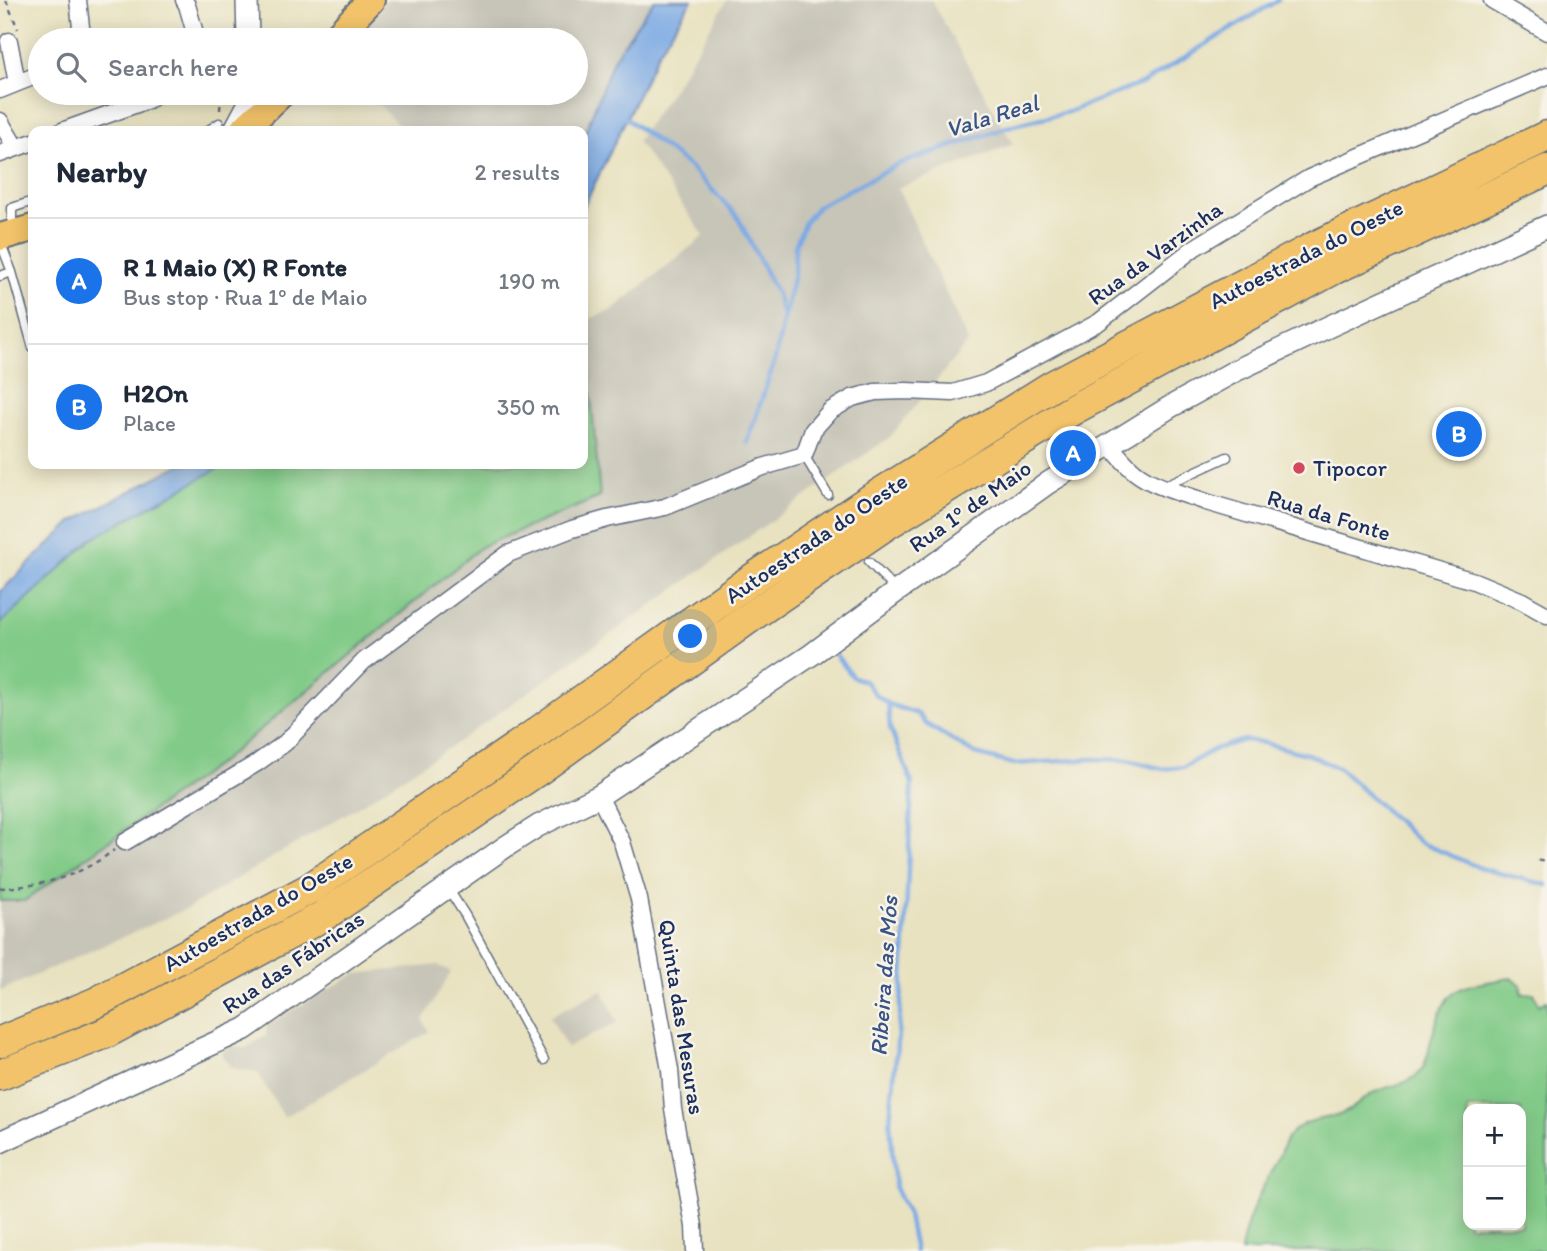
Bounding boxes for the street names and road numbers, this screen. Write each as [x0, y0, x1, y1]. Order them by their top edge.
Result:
street label: Autoestrada do Oeste [1204, 193, 1408, 315]
street label: Rua da Varzinha [1082, 195, 1228, 311]
street label: Rua 1º de Maio [903, 454, 1037, 558]
street label: Autoestrada do Oeste [719, 467, 913, 609]
street label: Rua da Fonte [1264, 483, 1394, 547]
street label: Autoestrada do Oeste [158, 846, 358, 978]
street label: Rua das Fábricas [217, 904, 369, 1020]
street label: Quinta das Mesuras [653, 917, 711, 1117]

